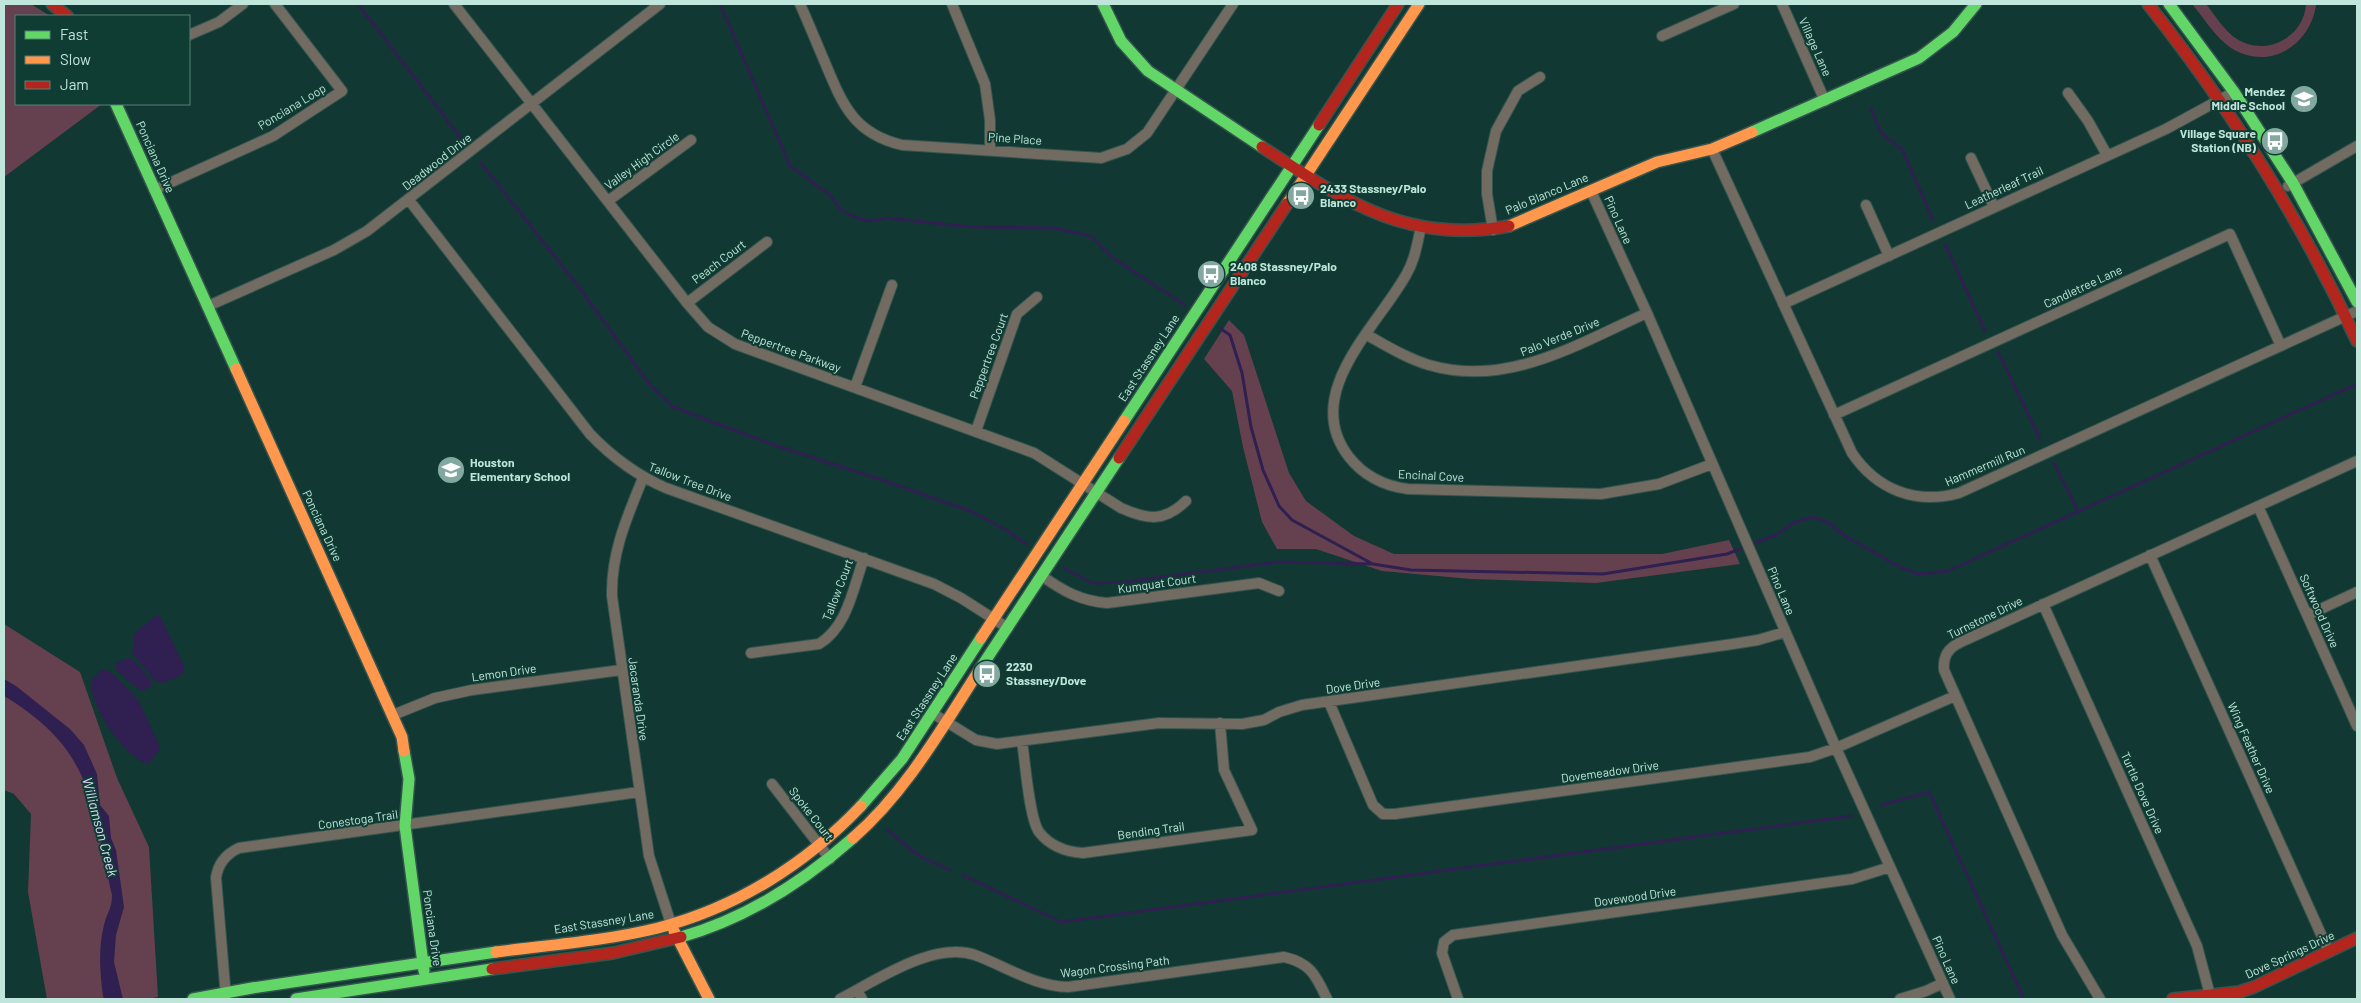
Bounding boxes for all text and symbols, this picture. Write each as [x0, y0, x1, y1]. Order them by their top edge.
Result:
legend [15, 15, 190, 105]
street label: Village Lane [1797, 15, 1835, 78]
text: Fast [60, 25, 88, 43]
text: Slow [60, 50, 91, 68]
text: Jam [60, 75, 89, 93]
street label: Ponciana Loop [255, 80, 328, 132]
place label: Mendez Middle School [2211, 84, 2285, 112]
school or university icon: Mendez Middle School [2289, 84, 2319, 114]
street label: Ponciana Drive [134, 119, 178, 195]
place label: Village Square Station (NB) [2180, 126, 2257, 154]
bus stop icon: Village Square Station (NB) [2260, 126, 2290, 156]
street label: Valley High Circle [601, 128, 681, 192]
street label: Pine Place [988, 129, 1042, 147]
street label: Deadwood Drive [399, 130, 474, 192]
street label: Leatherleaf Trail [1962, 163, 2045, 211]
street label: Palo Blanco Lane [1503, 169, 1590, 217]
bus stop icon: 2433 Stassney/Palo Blanco [1286, 181, 1316, 211]
place label: 2433 Stassney/Palo Blanco [1320, 181, 1427, 209]
street label: Pino Lane [1602, 193, 1636, 246]
street label: Peach Court [689, 236, 748, 286]
bus stop icon: 2408 Stassney/Palo Blanco [1196, 259, 1226, 289]
place label: 2408 Stassney/Palo Blanco [1230, 259, 1337, 287]
street label: Candletree Lane [2041, 262, 2124, 310]
street label: Peppertree Court [966, 311, 1010, 401]
street label: East Stassney Lane [1115, 311, 1182, 404]
street label: Palo Verde Drive [1518, 314, 1601, 358]
street label: Peppertree Parkway [740, 326, 843, 375]
street label: Hammermill Run [1942, 442, 2027, 488]
school or university icon: Houston Elementary School [436, 455, 466, 485]
place label: Houston Elementary School [470, 455, 570, 483]
street label: Tallow Tree Drive [647, 459, 734, 503]
street label: Encinal Cove [1398, 466, 1464, 484]
street label: Ponciana Drive [300, 488, 346, 563]
street label: Tallow Court [819, 557, 855, 622]
street label: Pino Lane [1765, 564, 1798, 617]
street label: Kumquat Court [1117, 571, 1197, 595]
street label: Softwood Drive [2297, 572, 2342, 650]
street label: Turnstone Drive [1945, 593, 2024, 641]
street label: East Stassney Lane [893, 650, 960, 743]
street label: Jacaranda Drive [626, 656, 652, 741]
bus stop icon: 2230 Stassney/Dove [972, 659, 1002, 689]
place label: 2230 Stassney/Dove [1006, 659, 1087, 687]
street label: Lemon Drive [471, 661, 537, 683]
street label: Dove Drive [1325, 674, 1381, 696]
street label: Wing Feather Drive [2226, 700, 2278, 795]
street label: Turtle Dove Drive [2119, 750, 2167, 836]
street label: Dovemeadow Drive [1560, 757, 1660, 785]
water label: Williamson Creek [79, 775, 122, 879]
street label: Spoke Court [787, 784, 837, 843]
street label: Conestoga Trail [317, 806, 399, 832]
street label: Bending Trail [1116, 818, 1185, 842]
street label: Dovewood Drive [1593, 883, 1677, 909]
street label: Ponciana Drive [421, 889, 445, 967]
street label: East Stassney Lane [553, 906, 655, 936]
street label: Dove Springs Drive [2243, 927, 2336, 981]
street label: Pino Lane [1930, 933, 1964, 986]
street label: Wagon Crossing Path [1060, 952, 1170, 980]

